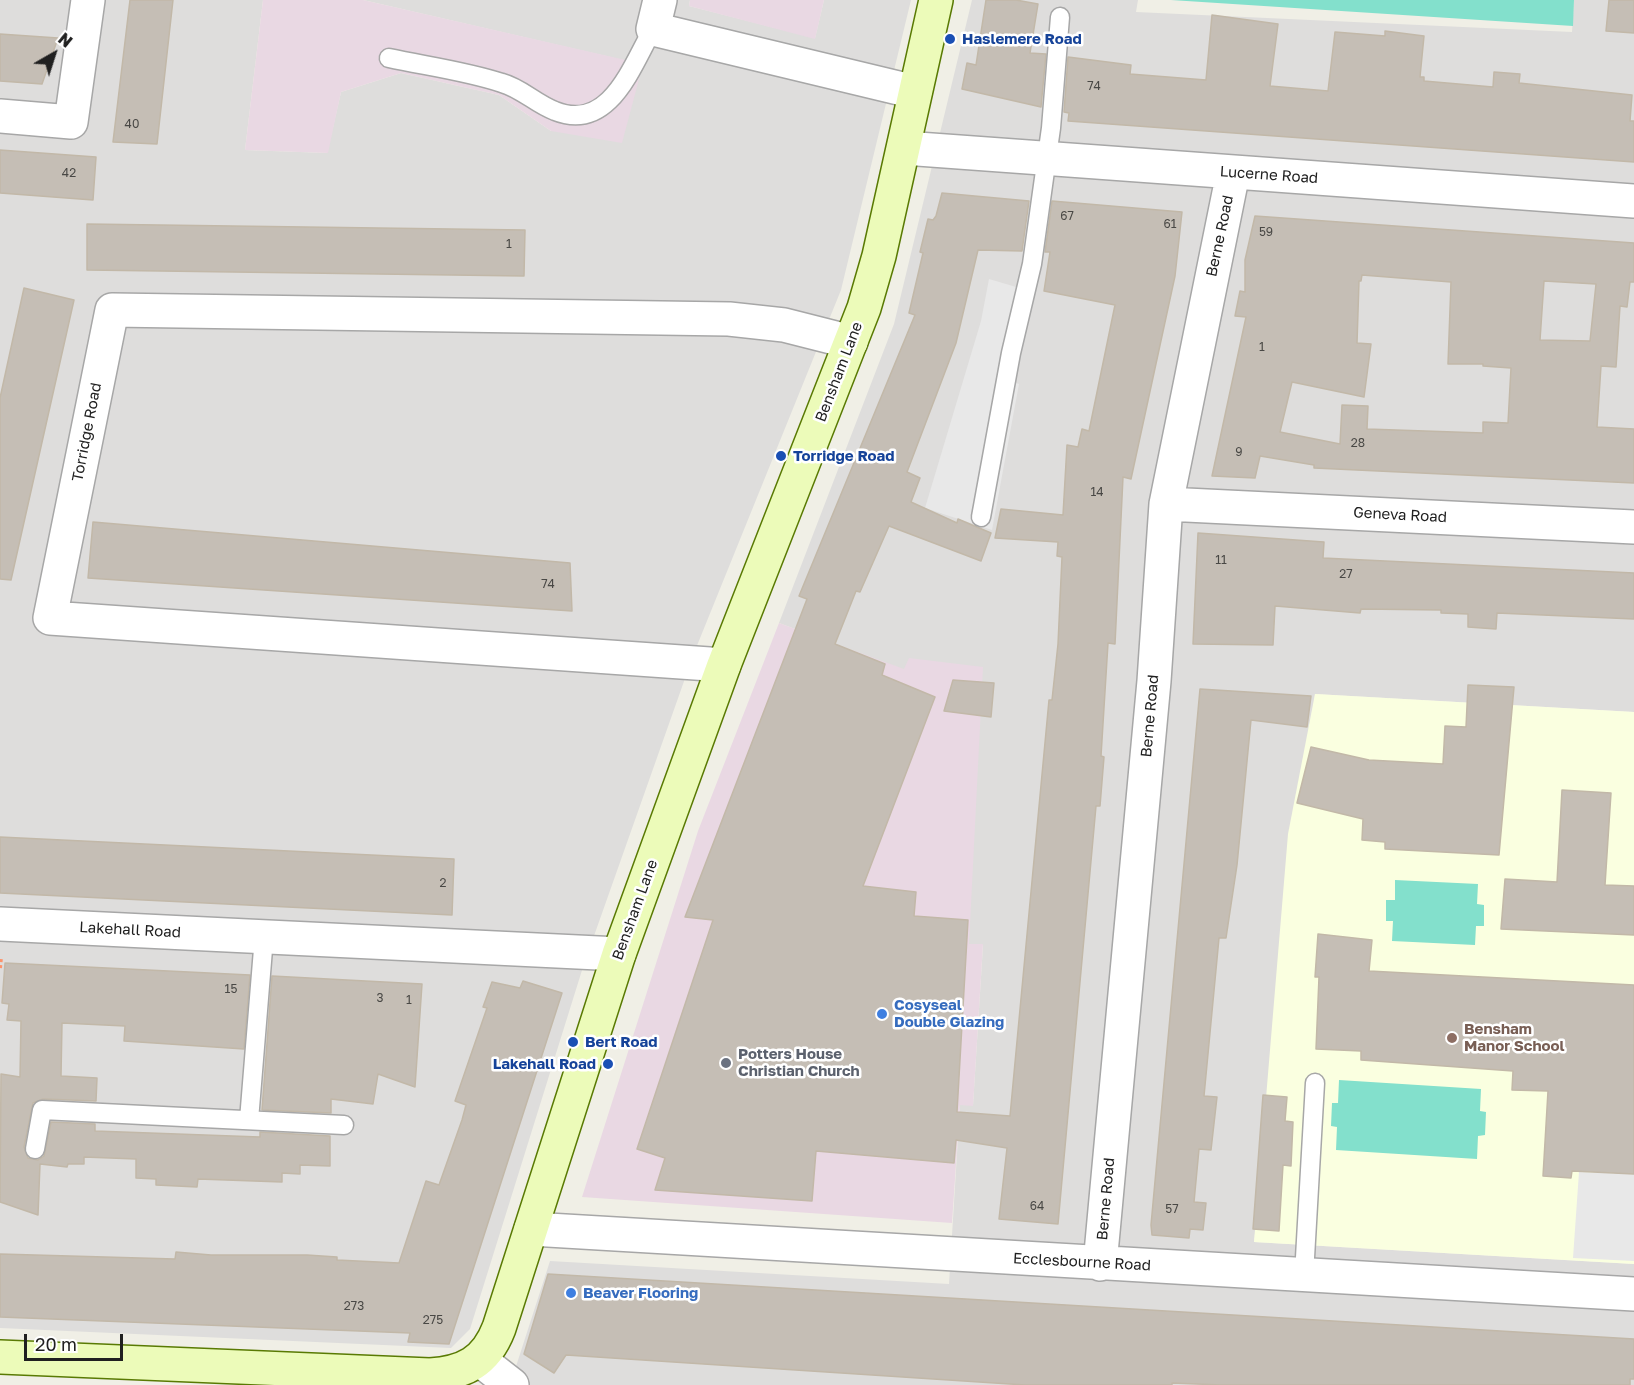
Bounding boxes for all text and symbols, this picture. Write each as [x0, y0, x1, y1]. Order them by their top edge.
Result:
north arrow [24, 24, 84, 84]
text: N [54, 28, 76, 52]
place label: Haslemere Road [962, 30, 1082, 48]
marker: Haslemere Road [943, 32, 957, 46]
house number: 74 [1087, 79, 1101, 93]
house number: 40 [125, 117, 139, 131]
street label: Lucerne Road [1219, 163, 1319, 187]
house number: 42 [62, 166, 76, 180]
street label: Berne Road [1203, 194, 1237, 278]
house number: 67 [1060, 209, 1074, 223]
house number: 61 [1163, 217, 1177, 231]
house number: 59 [1259, 225, 1273, 239]
house number: 1 [506, 237, 512, 251]
street label: Bensham Lane [812, 319, 866, 425]
house number: 1 [1259, 340, 1265, 354]
street label: Torridge Road [69, 381, 105, 483]
house number: 28 [1351, 436, 1365, 450]
house number: 9 [1235, 445, 1243, 459]
place label: Torridge Road [793, 447, 895, 465]
marker: Torridge Road [774, 449, 788, 463]
house number: 14 [1090, 485, 1104, 499]
street label: Geneva Road [1353, 504, 1447, 526]
house number: 11 [1215, 553, 1227, 567]
house number: 27 [1339, 567, 1353, 581]
house number: 74 [541, 577, 555, 591]
street label: Berne Road [1137, 674, 1163, 758]
street label: Bensham Lane [608, 857, 662, 963]
house number: 2 [440, 876, 446, 890]
street label: Lakehall Road [79, 918, 181, 942]
house number: 15 [225, 982, 237, 996]
house number: 3 [376, 991, 384, 1005]
house number: 1 [406, 993, 412, 1007]
place label: Cosyseal Double Glazing [894, 996, 1004, 1031]
marker: Cosyseal Double Glazing [875, 1007, 889, 1021]
place label: Bensham Manor School [1464, 1020, 1564, 1055]
marker: Bensham Manor School [1445, 1031, 1459, 1045]
place label: Bert Road [585, 1033, 657, 1051]
marker: Bert Road [566, 1035, 580, 1049]
place label: Potters House Christian Church [738, 1045, 860, 1080]
place label: Lakehall Road [493, 1055, 596, 1073]
marker: Potters House Christian Church [719, 1056, 733, 1070]
marker: Lakehall Road [601, 1057, 615, 1071]
street label: Berne Road [1093, 1157, 1119, 1241]
house number: 64 [1030, 1199, 1044, 1213]
house number: 57 [1165, 1202, 1179, 1216]
street label: Ecclesbourne Road [1013, 1249, 1151, 1275]
place label: Beaver Flooring [583, 1284, 698, 1302]
marker: Beaver Flooring [564, 1286, 578, 1300]
house number: 273 [344, 1299, 364, 1313]
house number: 275 [423, 1313, 443, 1327]
scale bar [27, 1322, 126, 1360]
text: 20 m [35, 1333, 77, 1355]

